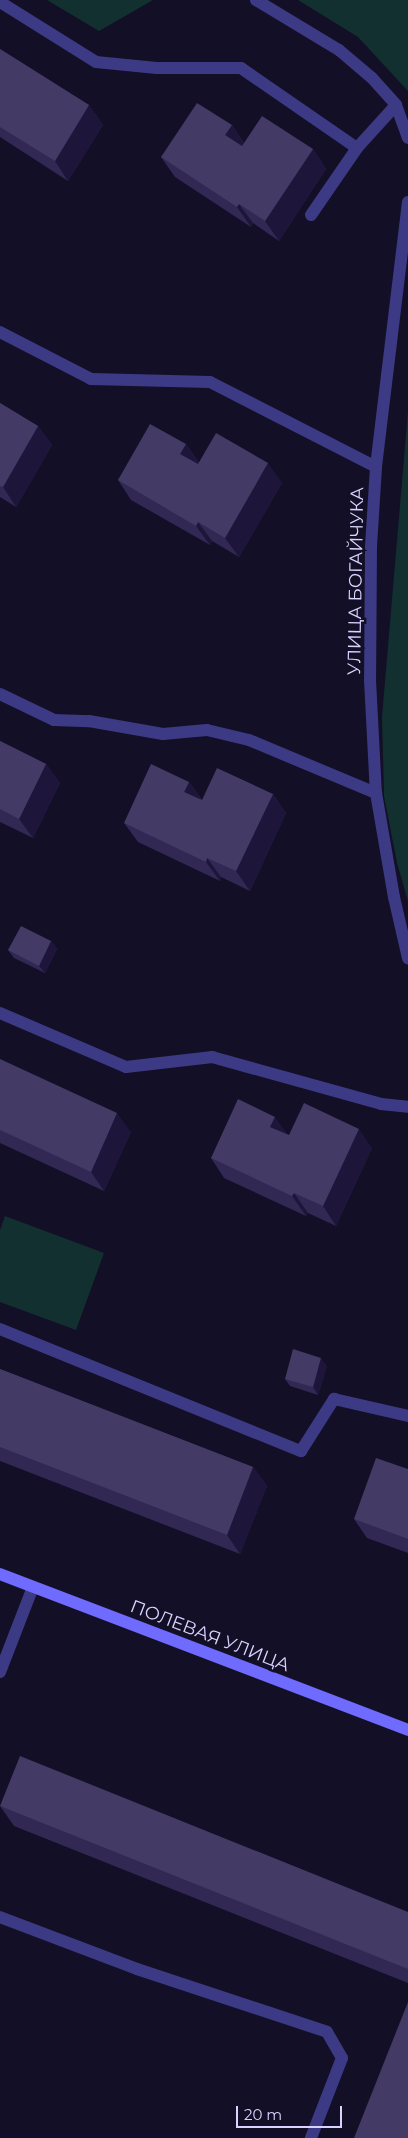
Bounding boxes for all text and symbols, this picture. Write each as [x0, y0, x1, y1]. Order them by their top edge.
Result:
street label: УЛИЦА БОГАЙЧУКА [344, 487, 368, 675]
street label: ПОЛЕВАЯ УЛИЦА [127, 1596, 293, 1676]
scale bar [238, 2096, 344, 2128]
text: 20 m [244, 2105, 282, 2124]

